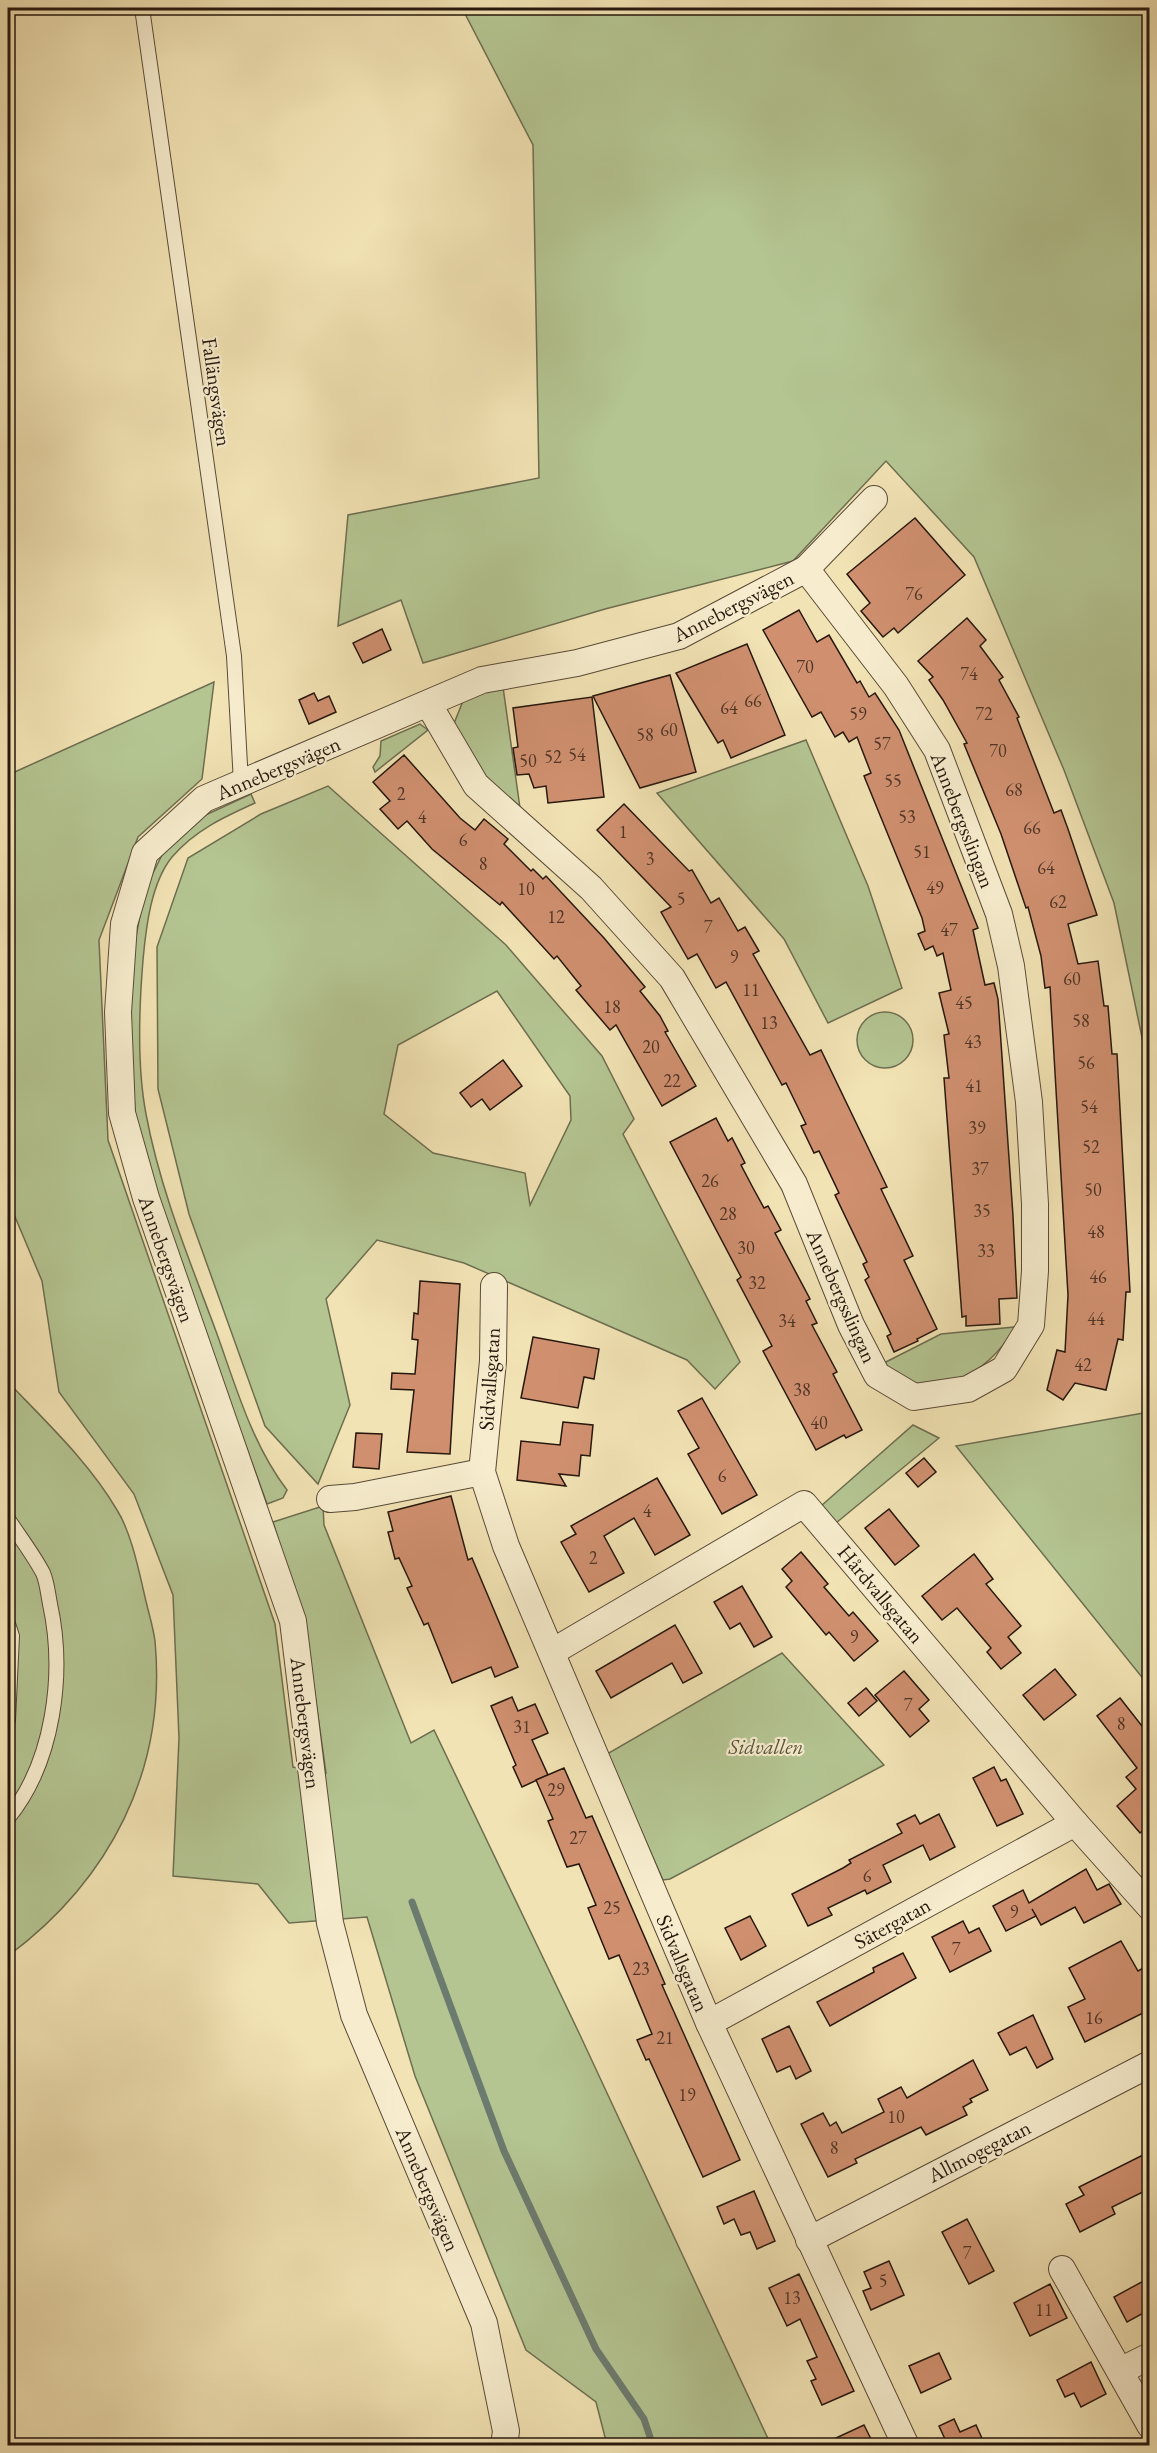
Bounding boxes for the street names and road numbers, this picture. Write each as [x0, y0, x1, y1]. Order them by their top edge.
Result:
street label: Fallängsvägen [196, 336, 238, 448]
street label: Annebergsvägen [667, 564, 798, 649]
street label: Annebergsvägen [211, 730, 344, 807]
street label: Annebergsslingan [924, 747, 1001, 892]
street label: Annebergsvägen [132, 1191, 201, 1326]
street label: Annebergsslingan [800, 1224, 884, 1367]
street label: Sidvallsgatan [472, 1327, 506, 1431]
street label: Hårdvallsgatan [832, 1539, 930, 1649]
street label: Annebergsvägen [284, 1655, 327, 1790]
street label: Sätergatan [849, 1891, 935, 1955]
street label: Sidvallsgatan [650, 1910, 716, 2016]
street label: Allmogegatan [922, 2113, 1035, 2189]
street label: Annebergsvägen [389, 2122, 466, 2255]

